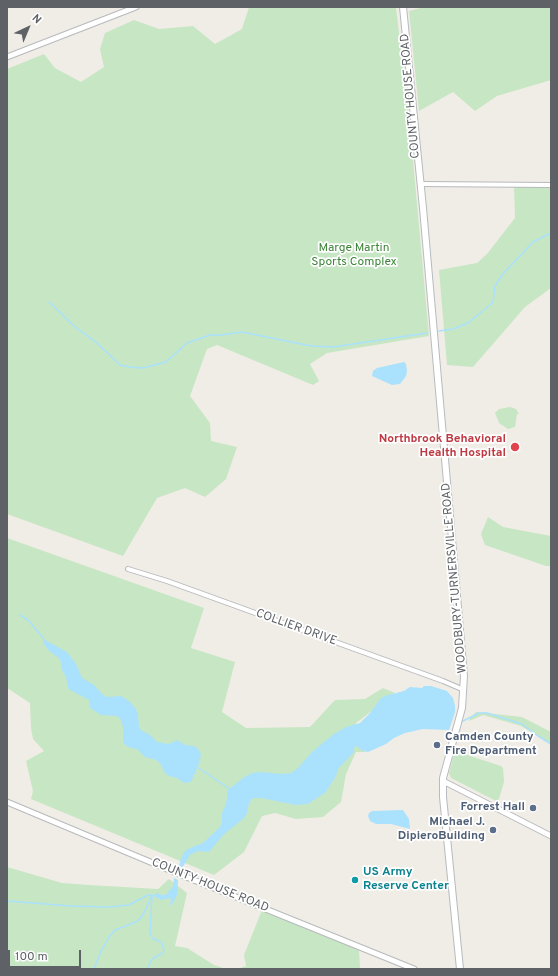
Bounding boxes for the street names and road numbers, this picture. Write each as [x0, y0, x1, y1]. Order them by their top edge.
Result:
street label: COUNTY HOUSE ROAD [398, 33, 424, 159]
street label: WOODBURY-TURNERSVILLE ROAD [440, 482, 470, 674]
street label: COLLIER DRIVE [254, 607, 338, 649]
street label: COUNTY HOUSE ROAD [149, 856, 271, 916]

